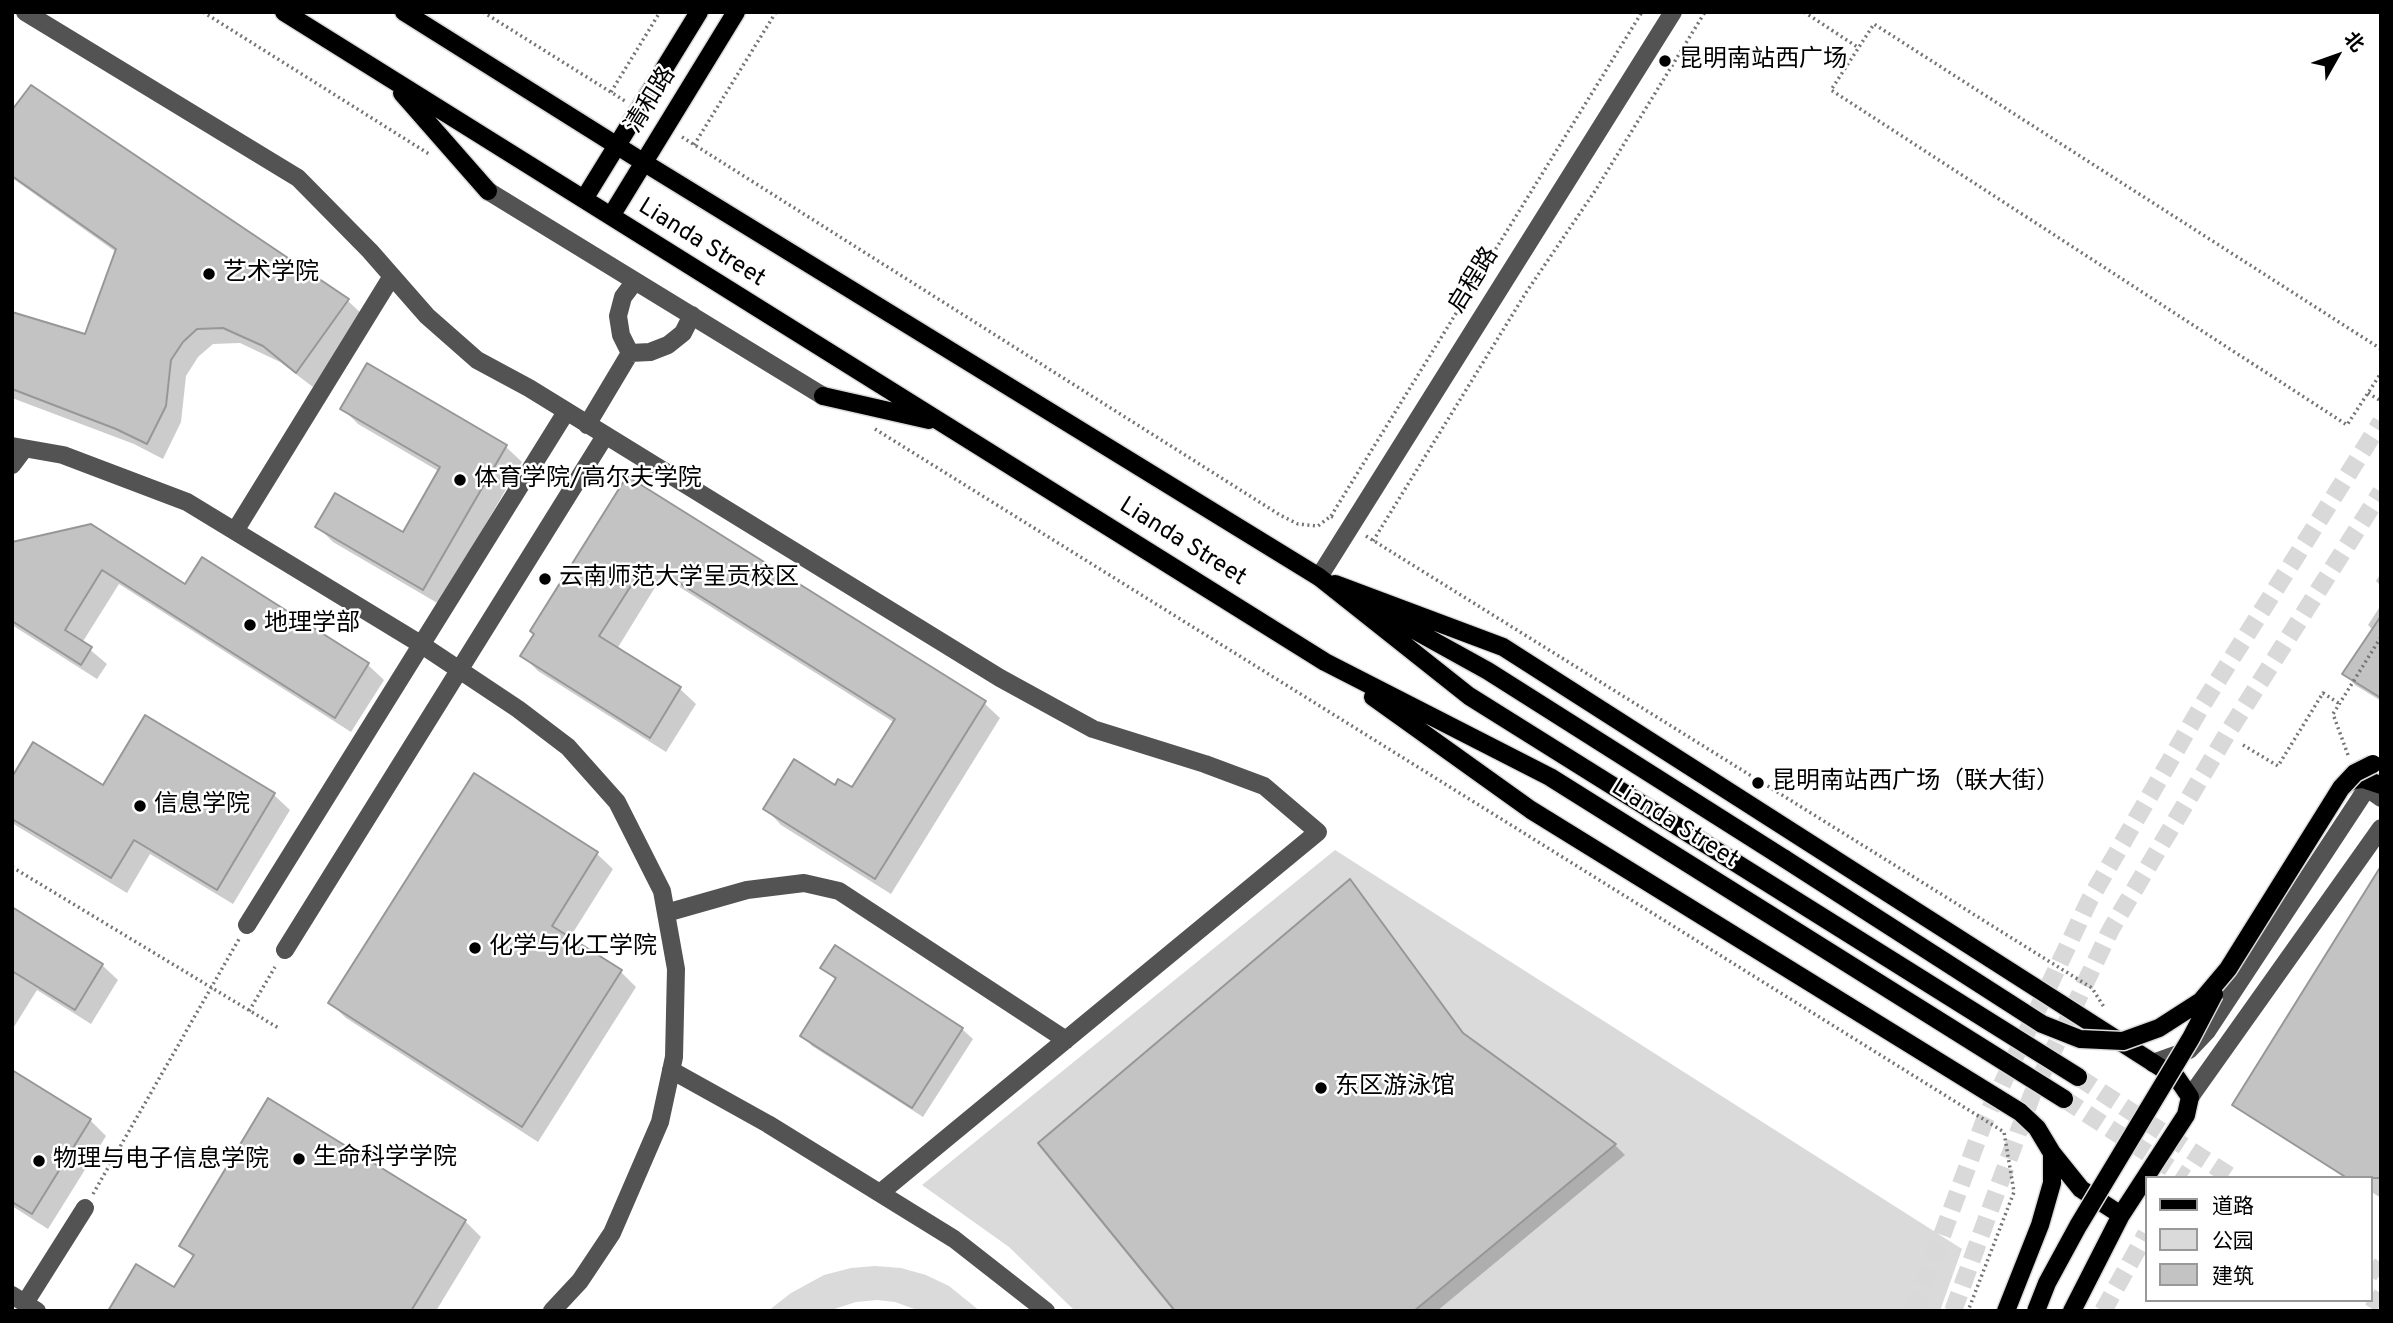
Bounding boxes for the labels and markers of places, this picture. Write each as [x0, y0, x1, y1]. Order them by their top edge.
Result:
place label: 昆明南站西广场 [1679, 47, 1847, 75]
marker: 昆明南站西广场 [1657, 53, 1673, 69]
place label: 艺术学院 [223, 260, 319, 288]
marker: 艺术学院 [201, 266, 217, 282]
place label: 体育学院/高尔夫学院 [474, 466, 702, 494]
marker: 体育学院/高尔夫学院 [452, 472, 468, 488]
place label: 云南师范大学呈贡校区 [559, 565, 799, 593]
marker: 云南师范大学呈贡校区 [537, 571, 553, 587]
place label: 地理学部 [264, 611, 360, 639]
marker: 地理学部 [242, 617, 258, 633]
place label: 昆明南站西广场（联大街） [1772, 769, 2060, 797]
marker: 昆明南站西广场（联大街） [1750, 775, 1766, 791]
place label: 信息学院 [154, 792, 250, 820]
marker: 信息学院 [132, 798, 148, 814]
place label: 化学与化工学院 [489, 934, 657, 962]
marker: 化学与化工学院 [467, 940, 483, 956]
place label: 东区游泳馆 [1335, 1074, 1455, 1102]
marker: 东区游泳馆 [1313, 1080, 1329, 1096]
place label: 生命科学学院 [313, 1145, 457, 1173]
place label: 物理与电子信息学院 [53, 1147, 269, 1175]
marker: 生命科学学院 [291, 1151, 307, 1167]
marker: 物理与电子信息学院 [31, 1153, 47, 1169]

